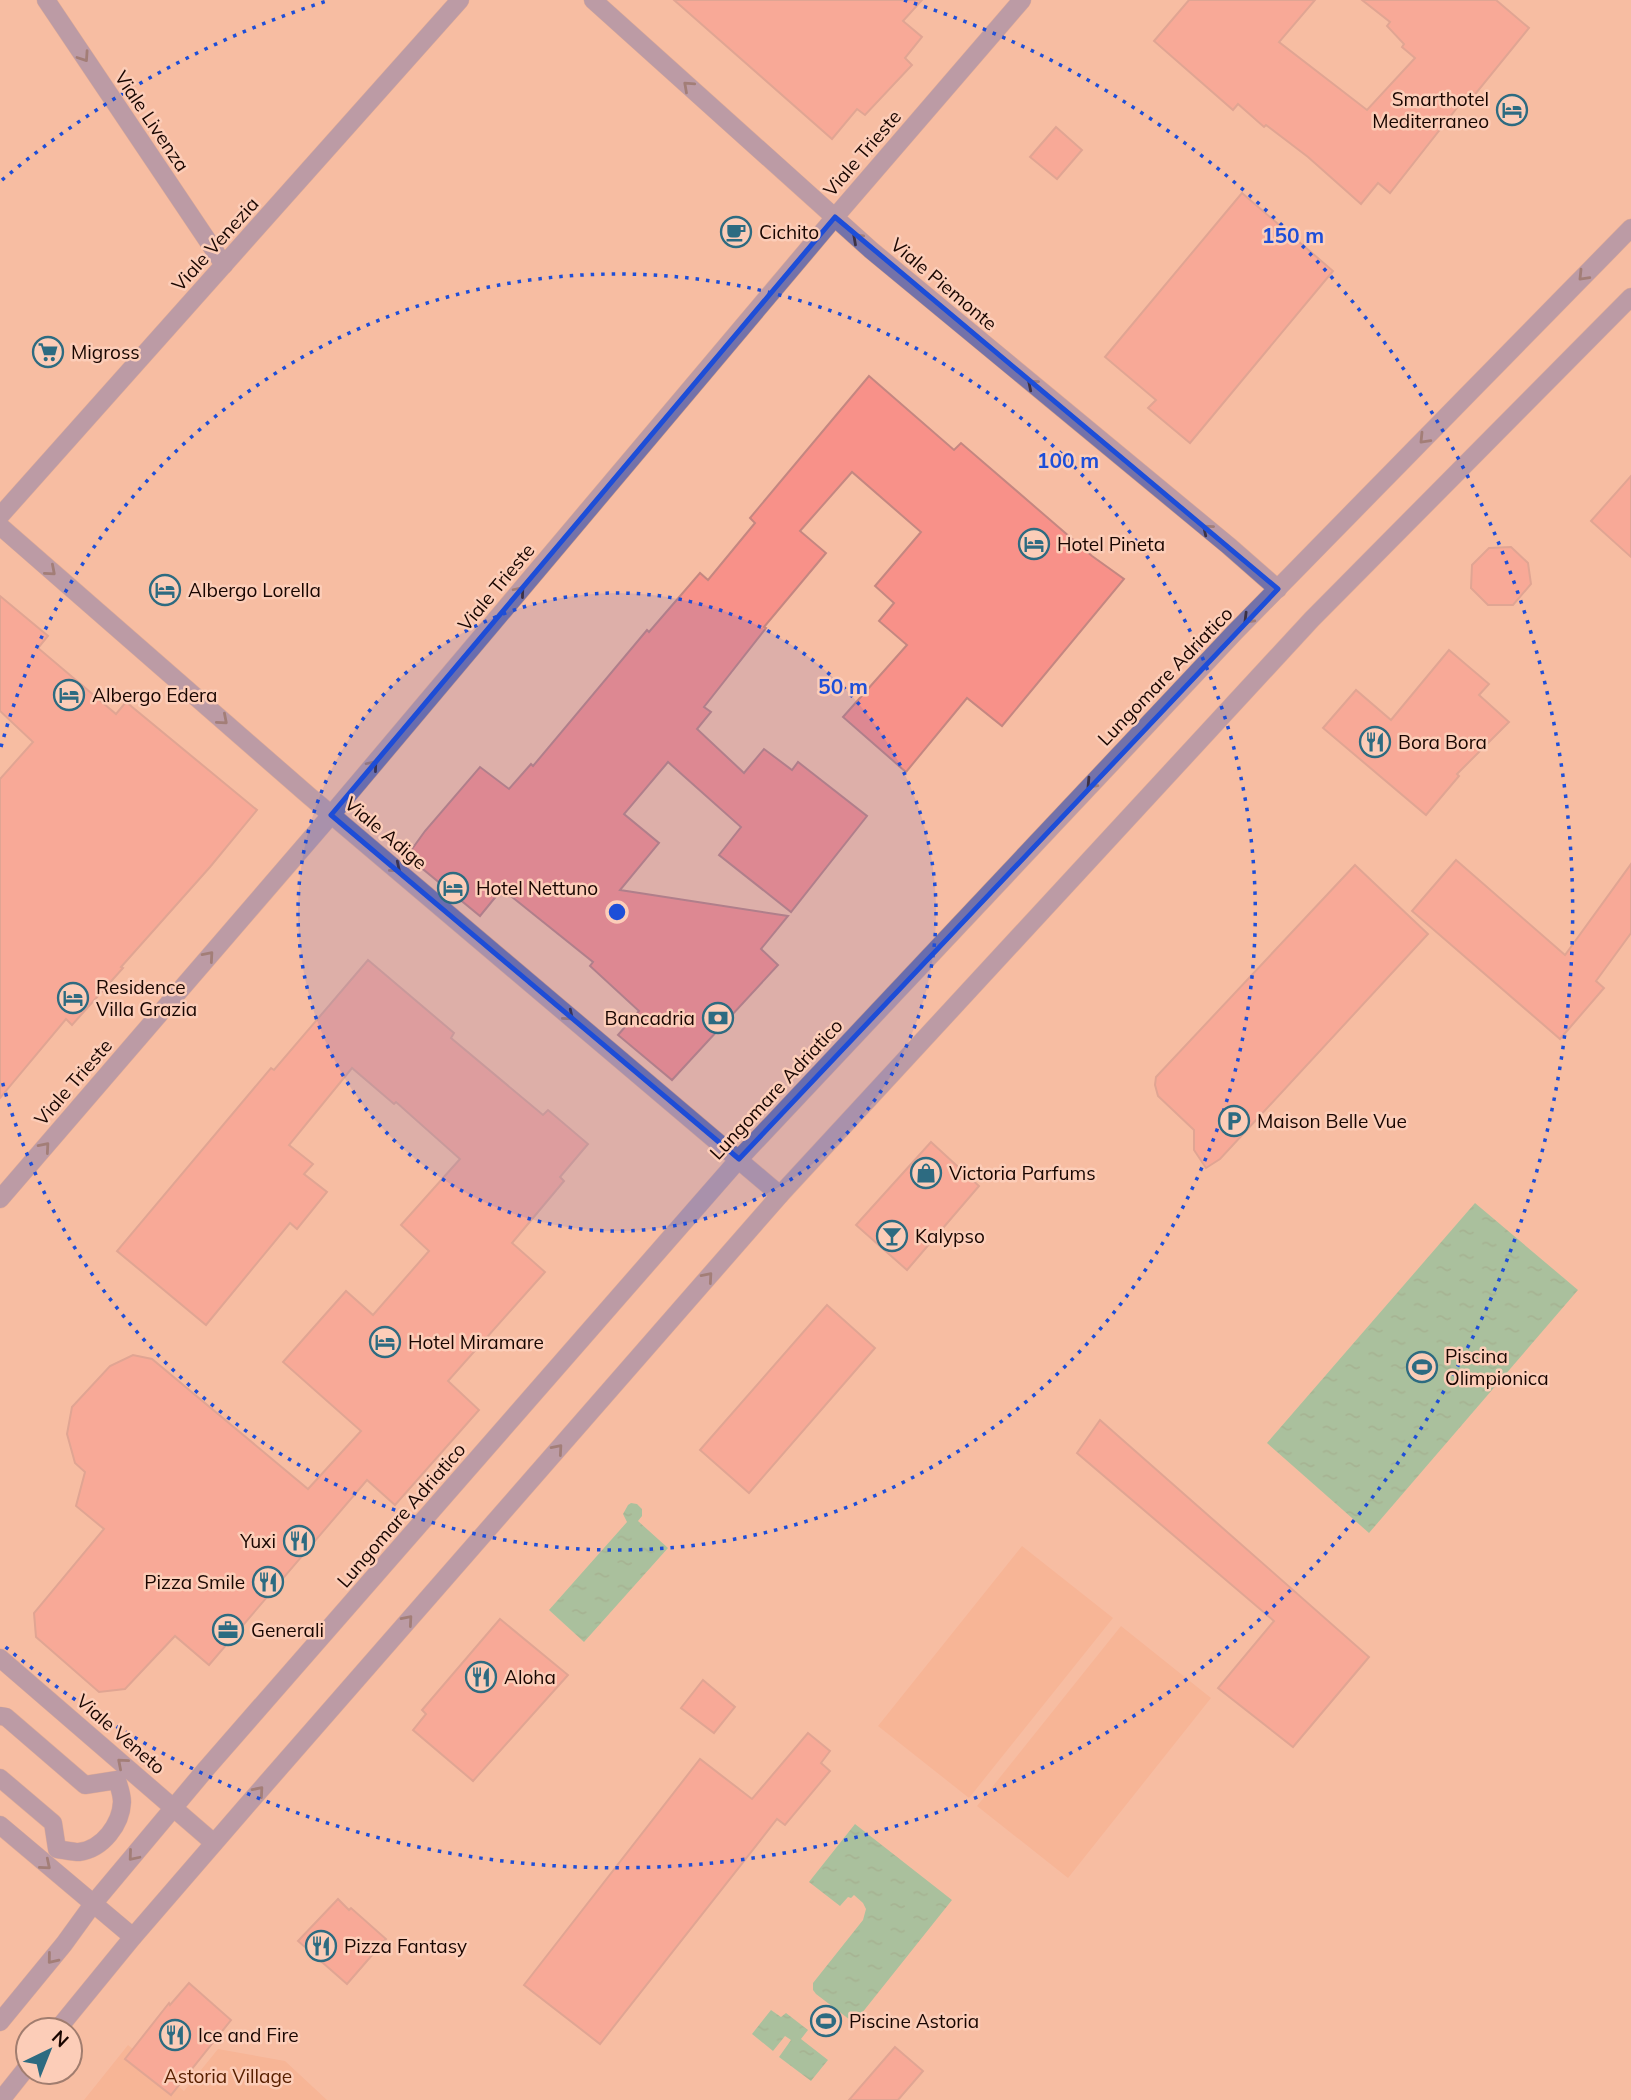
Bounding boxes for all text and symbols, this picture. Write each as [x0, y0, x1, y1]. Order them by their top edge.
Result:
one-way arrow [76, 49, 89, 62]
street label: Viale Livenza [109, 66, 195, 176]
one-way arrow [683, 82, 696, 94]
place label: Smarthotel Mediterraneo [1372, 87, 1489, 133]
hotel icon: Smarthotel Mediterraneo [1495, 93, 1529, 127]
street label: Viale Trieste [818, 105, 906, 201]
street label: Viale Venezia [166, 192, 264, 296]
cafe icon: Cichito [719, 215, 753, 249]
place label: Cichito [759, 220, 819, 244]
text: 150 m [1262, 222, 1324, 248]
street label: Viale Piemonte [886, 232, 1002, 336]
one-way arrow [852, 234, 865, 246]
one-way arrow [1579, 268, 1592, 281]
supermarket icon: Migross [31, 335, 65, 369]
place label: Migross [71, 340, 140, 364]
one-way arrow [1027, 380, 1040, 392]
one-way arrow [1420, 431, 1432, 443]
text: 100 m [1037, 447, 1099, 473]
one-way arrow [1203, 524, 1215, 537]
hotel icon: Hotel Pineta [1017, 527, 1051, 561]
place label: Hotel Pineta [1057, 532, 1165, 556]
street label: Viale Trieste [452, 538, 540, 636]
one-way arrow [43, 563, 56, 575]
hotel icon: Albergo Lorella [148, 573, 182, 607]
place label: Albergo Lorella [188, 578, 321, 602]
one-way arrow [512, 586, 524, 599]
street label: Lungomare Adriatico [1092, 601, 1238, 751]
one-way arrow [1244, 611, 1256, 623]
text: 50 m [818, 673, 868, 699]
hotel icon: Albergo Edera [52, 678, 86, 712]
place label: Albergo Edera [92, 683, 217, 707]
one-way arrow [215, 712, 228, 724]
restaurant icon: Bora Bora [1358, 725, 1392, 759]
place label: Bora Bora [1398, 730, 1487, 754]
one-way arrow [365, 760, 377, 773]
one-way arrow [1087, 776, 1100, 789]
street label: Viale Adige [340, 791, 432, 875]
one-way arrow [387, 860, 400, 872]
hotel icon: Hotel Nettuno [436, 871, 470, 905]
place label: Hotel Nettuno [476, 876, 598, 900]
centre of rings [605, 900, 629, 924]
one-way arrow [201, 951, 213, 964]
place label: Residence Villa Grazia [96, 975, 197, 1021]
hotel icon: Residence Villa Grazia [56, 981, 90, 1015]
bank icon: Bancadria [701, 1001, 735, 1035]
place label: Bancadria [605, 1006, 695, 1030]
one-way arrow [560, 1008, 573, 1020]
street label: Lungomare Adriatico [704, 1014, 848, 1164]
street label: Viale Trieste [29, 1034, 117, 1130]
parking icon: Maison Belle Vue [1217, 1104, 1251, 1138]
place label: Maison Belle Vue [1257, 1109, 1407, 1133]
one-way arrow [37, 1142, 49, 1155]
shop icon: Victoria Parfums [909, 1156, 943, 1190]
place label: Victoria Parfums [949, 1161, 1096, 1185]
bar icon: Kalypso [875, 1219, 909, 1253]
place label: Kalypso [915, 1224, 985, 1248]
one-way arrow [700, 1273, 712, 1286]
hotel icon: Hotel Miramare [368, 1325, 402, 1359]
place label: Hotel Miramare [408, 1330, 544, 1354]
place label: Piscina Olimpionica [1445, 1344, 1549, 1390]
sports icon: Piscina Olimpionica [1405, 1350, 1439, 1384]
street label: Lungomare Adriatico [332, 1438, 470, 1592]
one-way arrow [550, 1444, 562, 1457]
restaurant icon: Yuxi [282, 1524, 316, 1558]
place label: Yuxi [239, 1529, 276, 1553]
restaurant icon: Pizza Smile [251, 1565, 285, 1599]
place label: Pizza Smile [144, 1570, 245, 1594]
office icon: Generali [211, 1613, 245, 1647]
one-way arrow [400, 1615, 412, 1628]
place label: Generali [251, 1618, 324, 1642]
restaurant icon: Aloha [464, 1660, 498, 1694]
place label: Aloha [504, 1665, 556, 1689]
street label: Viale Veneto [71, 1689, 171, 1779]
one-way arrow [117, 1759, 130, 1771]
one-way arrow [251, 1787, 263, 1800]
one-way arrow [129, 1848, 141, 1861]
one-way arrow [38, 1857, 51, 1869]
restaurant icon: Pizza Fantasy [304, 1929, 338, 1963]
place label: Pizza Fantasy [344, 1934, 467, 1958]
one-way arrow [48, 1950, 60, 1963]
sports icon: Piscine Astoria [809, 2004, 843, 2038]
place label: Piscine Astoria [849, 2009, 979, 2033]
north arrow [14, 2016, 84, 2086]
restaurant icon: Ice and Fire [158, 2018, 192, 2052]
place label: Ice and Fire [198, 2023, 299, 2047]
text: N [47, 2025, 74, 2052]
park label: Astoria Village [164, 2064, 292, 2088]

